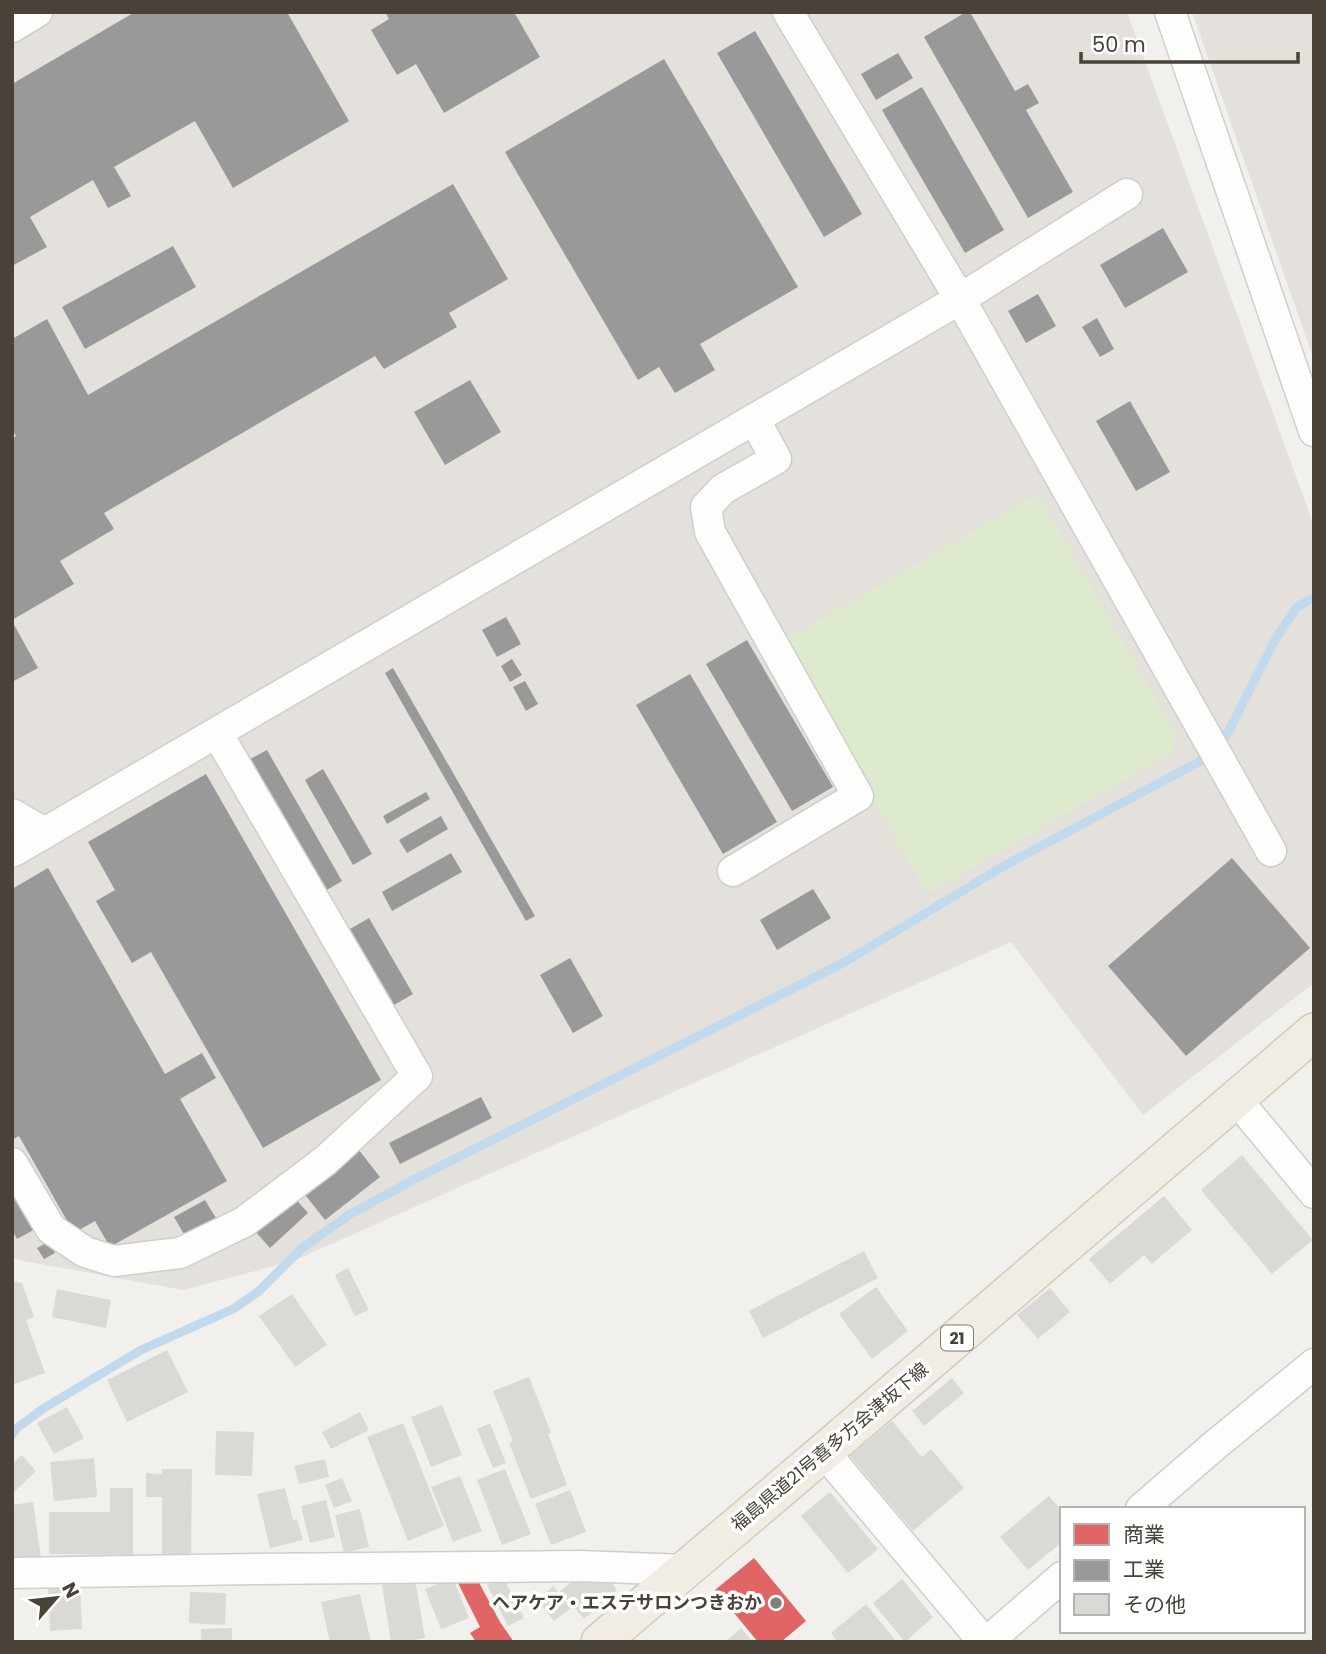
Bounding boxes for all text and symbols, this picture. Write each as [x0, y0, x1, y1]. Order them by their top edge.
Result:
scale bar [1081, 21, 1298, 65]
text: 50 m [1092, 30, 1146, 59]
road number: 21 [941, 1326, 973, 1350]
street label: 福島県道21号喜多方会津坂下線 [726, 1357, 934, 1537]
legend [1060, 1507, 1305, 1633]
text: 商業 [1123, 1520, 1165, 1549]
text: 工業 [1123, 1555, 1165, 1584]
north arrow [21, 1563, 91, 1633]
text: N [55, 1578, 86, 1603]
place label: ヘアケア・エステサロンつきおか [492, 1590, 762, 1615]
text: その他 [1123, 1590, 1186, 1619]
marker: ヘアケア・エステサロンつきおか [768, 1595, 784, 1611]

